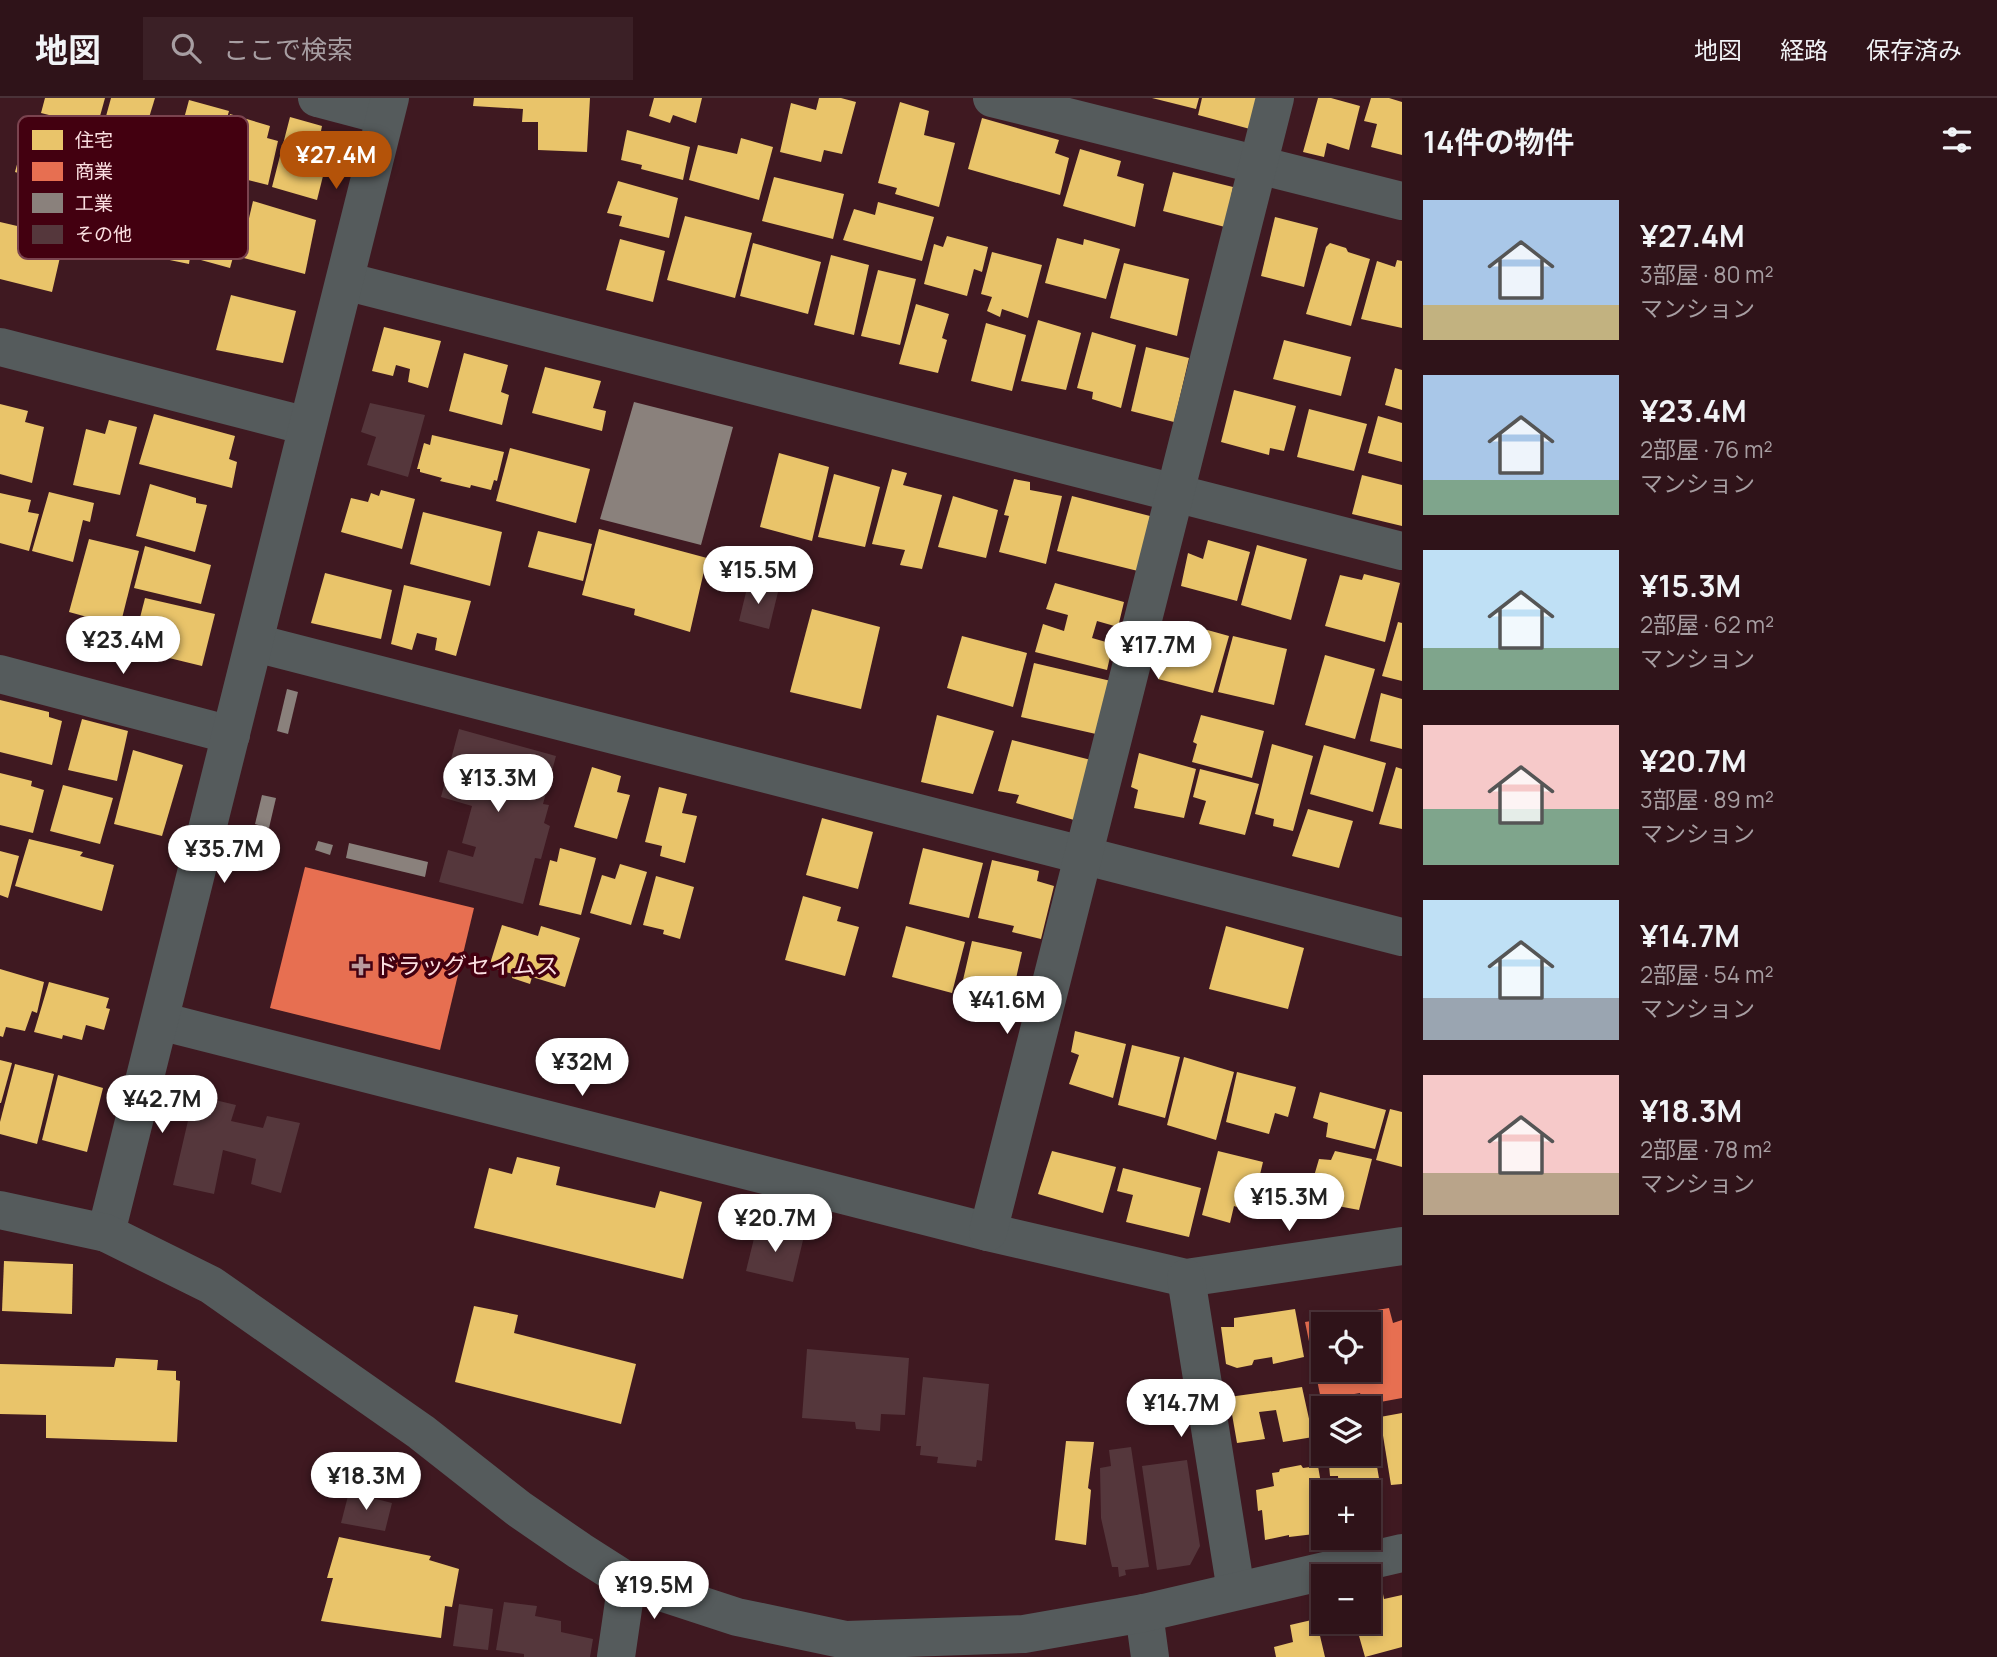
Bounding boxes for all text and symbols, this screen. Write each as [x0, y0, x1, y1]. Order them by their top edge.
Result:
search box [143, 17, 633, 80]
text: 地図 [35, 27, 101, 72]
icon: search [167, 29, 205, 67]
text: ここで検索 [223, 31, 353, 67]
text: 地図 [1694, 33, 1742, 66]
text: 経路 [1780, 33, 1828, 66]
text: 保存済み [1866, 33, 1962, 66]
legend [18, 116, 248, 259]
text: 14件の物件 [1423, 121, 1574, 162]
icon: filters [1938, 121, 1976, 159]
text: 住宅 [75, 127, 113, 153]
pin: ¥27.4M [279, 132, 393, 191]
text: ¥27.4M [296, 138, 376, 170]
text: 商業 [75, 158, 113, 184]
text: 工業 [75, 190, 113, 216]
text: ¥27.4M [1640, 215, 1745, 256]
text: その他 [75, 221, 132, 247]
icon: home [1479, 228, 1563, 312]
text: 3部屋 · 80 m² [1640, 258, 1774, 290]
text: マンション [1640, 292, 1755, 324]
text: ¥23.4M [1640, 390, 1747, 431]
icon: home [1479, 403, 1563, 487]
text: 2部屋 · 76 m² [1640, 433, 1773, 465]
text: マンション [1640, 467, 1755, 499]
pin: ¥15.5M [701, 546, 815, 606]
text: ¥15.5M [719, 553, 797, 585]
text: ¥15.3M [1640, 565, 1741, 606]
icon: home [1479, 578, 1563, 662]
text: 2部屋 · 62 m² [1640, 608, 1774, 640]
pin: ¥23.4M [66, 616, 180, 676]
pin: ¥17.7M [1101, 622, 1215, 681]
text: ¥23.4M [82, 623, 164, 655]
text: ¥17.7M [1121, 628, 1195, 660]
text: マンション [1640, 642, 1755, 674]
text: ¥20.7M [1640, 740, 1747, 781]
icon: home [1479, 753, 1563, 837]
pin: ¥13.3M [441, 754, 555, 814]
text: ¥13.3M [459, 761, 537, 793]
text: 3部屋 · 89 m² [1640, 783, 1774, 815]
text: マンション [1640, 817, 1755, 849]
pin: ¥35.7M [167, 826, 281, 885]
text: ¥35.7M [184, 832, 264, 864]
text: ¥14.7M [1640, 915, 1740, 956]
icon: home [1479, 928, 1563, 1012]
place label: ドラッグセイムス [375, 949, 559, 981]
marker: ドラッグセイムス [353, 958, 369, 974]
text: 2部屋 · 54 m² [1640, 958, 1774, 990]
pin: ¥41.6M [950, 976, 1064, 1036]
text: ¥41.6M [969, 983, 1045, 1015]
text: マンション [1640, 992, 1755, 1024]
pin: ¥32M [541, 1038, 623, 1098]
text: ¥32M [552, 1045, 612, 1077]
pin: ¥42.7M [105, 1076, 219, 1135]
text: ¥42.7M [122, 1082, 202, 1114]
text: ¥18.3M [1640, 1090, 1742, 1131]
icon: home [1479, 1103, 1563, 1187]
text: 2部屋 · 78 m² [1640, 1133, 1772, 1165]
text: マンション [1640, 1167, 1755, 1199]
pin: ¥15.3M [1232, 1174, 1346, 1233]
text: ¥15.3M [1250, 1180, 1328, 1212]
pin: ¥20.7M [718, 1194, 832, 1254]
text: ¥20.7M [734, 1201, 816, 1233]
map controls [1311, 1312, 1381, 1634]
button: locate [1311, 1312, 1381, 1382]
pin: ¥14.7M [1124, 1380, 1238, 1439]
text: ¥14.7M [1143, 1386, 1219, 1418]
button: layers [1311, 1396, 1381, 1466]
pin: ¥18.3M [309, 1452, 423, 1512]
text: ¥18.3M [327, 1459, 405, 1491]
button: + [1311, 1480, 1381, 1550]
pin: ¥19.5M [597, 1562, 711, 1621]
button: − [1311, 1564, 1381, 1634]
text: ¥19.5M [615, 1568, 693, 1600]

